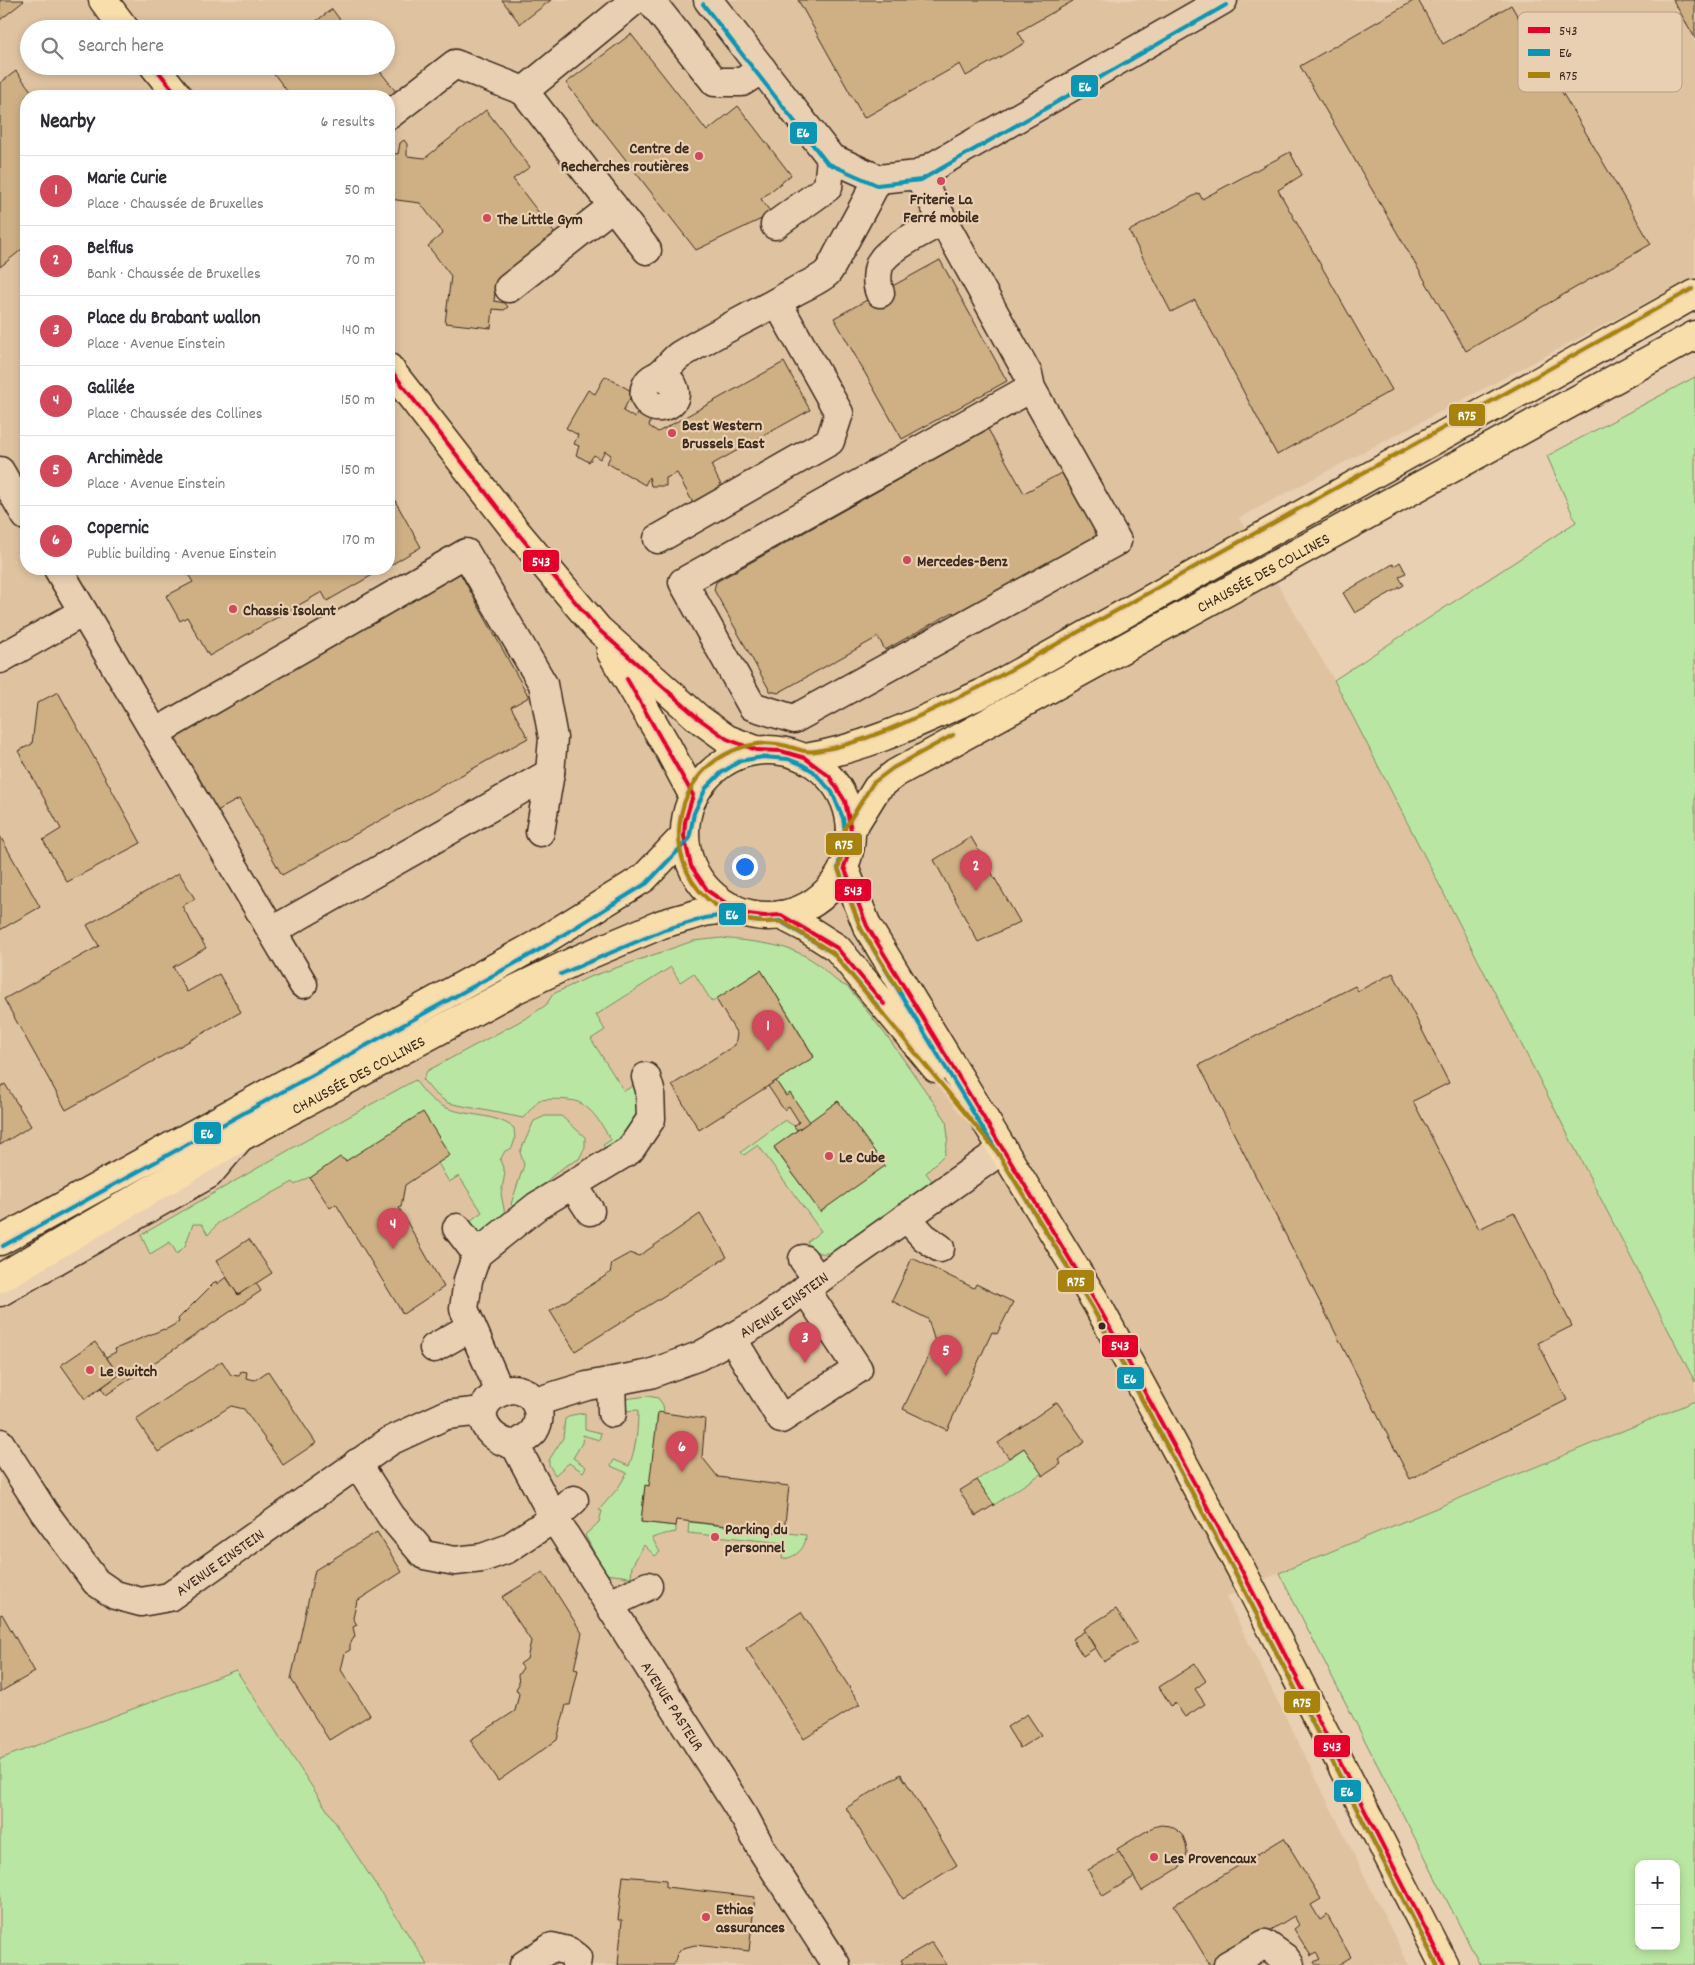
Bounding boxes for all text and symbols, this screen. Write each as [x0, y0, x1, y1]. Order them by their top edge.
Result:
legend [1518, 12, 1682, 92]
search box [20, 20, 395, 75]
text: 543 [1559, 22, 1578, 42]
icon: search [38, 34, 66, 62]
text: Search here [78, 34, 164, 61]
text: E6 [1559, 44, 1572, 64]
text: R75 [1559, 67, 1578, 87]
line badge: E6 [1070, 74, 1099, 98]
text: E6 [1078, 78, 1092, 98]
text: Nearby [40, 108, 95, 138]
text: 6 results [320, 111, 375, 134]
line badge: E6 [789, 121, 818, 145]
text: E6 [796, 124, 810, 144]
place label: Centre de Recherches routières [561, 138, 689, 179]
marker: Centre de Recherches routières [693, 150, 705, 162]
text: Marie Curie [87, 166, 167, 193]
marker: Friterie La Ferré mobile [935, 175, 947, 187]
text: 1 [54, 179, 58, 202]
text: 50 m [344, 179, 375, 202]
place label: Friterie La Ferré mobile [903, 189, 979, 230]
text: Place · Chaussée de Bruxelles [87, 193, 264, 216]
place label: The Little Gym [497, 209, 583, 232]
marker: The Little Gym [481, 212, 493, 224]
text: Belfius [87, 236, 134, 263]
text: 2 [53, 249, 60, 272]
text: 70 m [345, 249, 375, 272]
text: Bank · Chaussée de Bruxelles [87, 263, 261, 286]
text: Place du Brabant wallon [87, 306, 261, 333]
text: 3 [52, 319, 60, 342]
text: 140 m [341, 319, 375, 342]
text: Place · Avenue Einstein [87, 333, 225, 356]
text: Galilée [87, 376, 135, 403]
text: 4 [53, 389, 59, 412]
text: 150 m [341, 389, 375, 412]
text: Place · Chaussée des Collines [87, 403, 262, 426]
line badge: R75 [1448, 403, 1486, 427]
text: R75 [1458, 407, 1477, 427]
place label: Best Western Brussels East [682, 415, 765, 456]
marker: Best Western Brussels East [666, 427, 678, 439]
text: Archimède [87, 446, 163, 473]
text: 5 [52, 459, 60, 482]
text: 150 m [341, 459, 375, 482]
text: Place · Avenue Einstein [87, 473, 225, 496]
text: Copernic [87, 516, 149, 543]
street label: CHAUSSÉE DES COLLINES [1193, 528, 1335, 620]
text: 6 [52, 529, 60, 552]
text: 170 m [342, 529, 375, 552]
text: Public building · Avenue Einstein [87, 543, 276, 566]
line badge: 543 [522, 549, 560, 573]
place label: Mercedes-Benz [917, 551, 1009, 574]
text: 543 [532, 553, 550, 573]
marker: Mercedes-Benz [901, 554, 913, 566]
place label: Chassis Isolant [243, 600, 336, 623]
marker: Chassis Isolant [227, 603, 239, 615]
line badge: R75 [825, 832, 863, 856]
text: R75 [835, 836, 854, 856]
pin: 2 [960, 850, 992, 891]
your location [732, 854, 758, 880]
line badge: 543 [834, 878, 872, 902]
text: 543 [844, 882, 862, 902]
line badge: E6 [718, 902, 747, 926]
text: E6 [725, 906, 739, 926]
pin: 1 [752, 1010, 784, 1051]
street label: CHAUSSÉE DES COLLINES [288, 1031, 430, 1122]
line badge: E6 [193, 1121, 222, 1145]
text: E6 [200, 1125, 214, 1145]
place label: Le Cube [839, 1147, 885, 1170]
marker: Le Cube [823, 1150, 835, 1162]
pin: 4 [377, 1208, 409, 1249]
street label: AVENUE EINSTEIN [736, 1267, 834, 1345]
line badge: R75 [1057, 1269, 1095, 1293]
text: R75 [1067, 1273, 1086, 1293]
unlabelled marker [1097, 1321, 1107, 1331]
pin: 3 [789, 1322, 821, 1363]
line badge: 543 [1101, 1334, 1139, 1358]
pin: 5 [930, 1335, 962, 1376]
text: 543 [1111, 1337, 1129, 1357]
place label: Le Switch [100, 1361, 157, 1384]
marker: Le Switch [84, 1364, 96, 1376]
line badge: E6 [1116, 1366, 1145, 1390]
text: E6 [1123, 1370, 1137, 1390]
pin: 6 [666, 1431, 698, 1472]
place label: Parking du personnel [725, 1519, 788, 1560]
street label: AVENUE EINSTEIN [172, 1524, 270, 1603]
marker: Parking du personnel [709, 1531, 721, 1543]
street label: AVENUE PASTEUR [634, 1657, 709, 1756]
line badge: R75 [1283, 1690, 1321, 1714]
text: R75 [1293, 1694, 1312, 1714]
line badge: 543 [1313, 1734, 1351, 1758]
text: 543 [1323, 1738, 1341, 1758]
line badge: E6 [1333, 1779, 1362, 1803]
text: E6 [1340, 1783, 1354, 1803]
place label: Les Provencaux [1164, 1848, 1256, 1871]
marker: Les Provencaux [1148, 1851, 1160, 1863]
map controls [1635, 1860, 1680, 1950]
button: + [1635, 1860, 1680, 1905]
place label: Ethias assurances [716, 1899, 785, 1940]
button: − [1635, 1905, 1680, 1950]
marker: Ethias assurances [700, 1911, 712, 1923]

